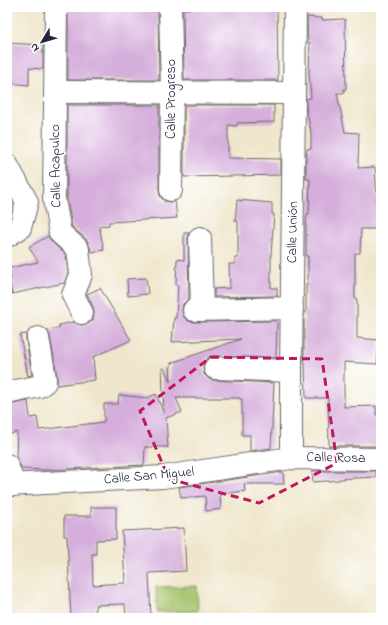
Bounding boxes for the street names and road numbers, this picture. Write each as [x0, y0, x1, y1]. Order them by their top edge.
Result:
street label: Calle Progreso [161, 59, 183, 139]
street label: Calle Acapulco [45, 124, 67, 208]
street label: Calle Unión [282, 201, 304, 263]
street label: Calle Rosa [306, 447, 366, 469]
street label: Calle San Miguel [103, 462, 195, 491]

